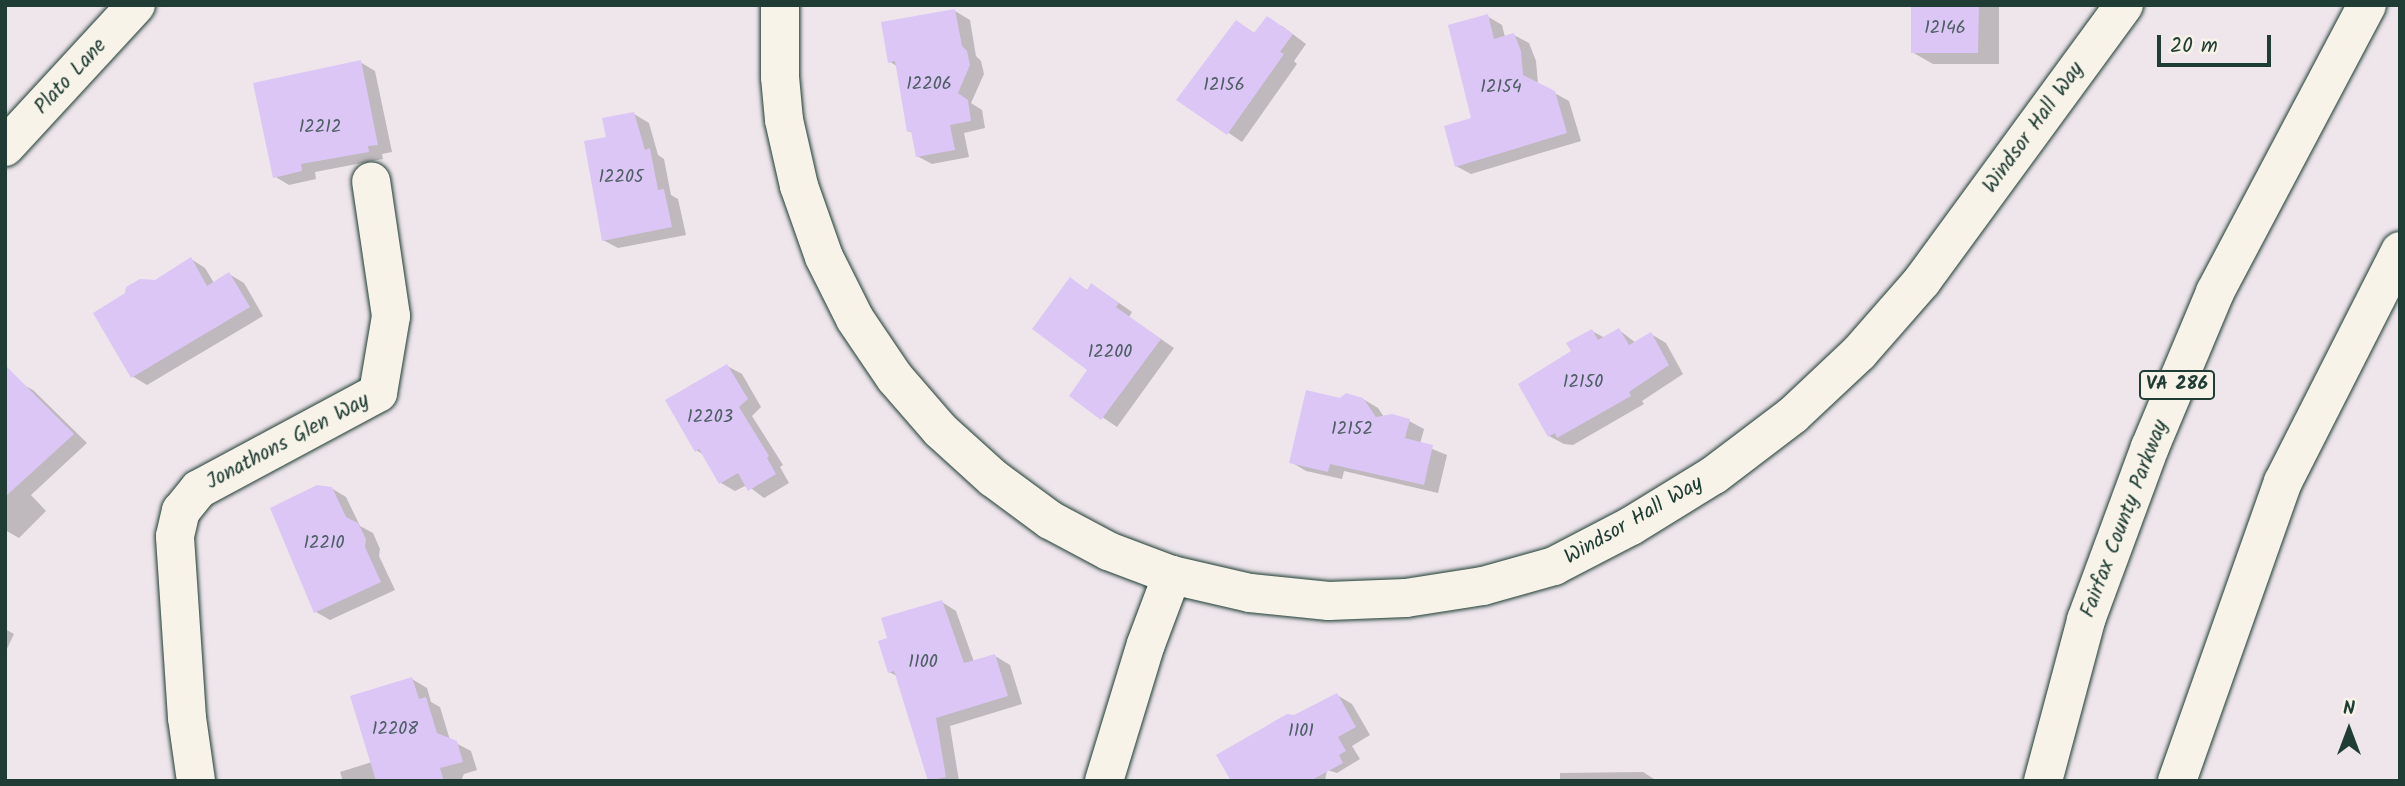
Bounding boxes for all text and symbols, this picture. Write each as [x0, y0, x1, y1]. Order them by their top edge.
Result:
house number: 12146 [1924, 18, 1966, 40]
scale bar [2160, 21, 2274, 65]
text: 20 m [2170, 30, 2218, 63]
street label: Plato Lane [30, 34, 112, 120]
street label: Windsor Hall Way [1978, 58, 2090, 198]
house number: 12206 [906, 74, 952, 96]
house number: 12156 [1203, 75, 1245, 97]
house number: 12154 [1480, 77, 1522, 99]
house number: 12212 [299, 117, 341, 139]
house number: 12205 [598, 167, 644, 189]
house number: 12200 [1088, 342, 1132, 364]
road number: VA 286 [2138, 370, 2216, 400]
house number: 12150 [1563, 372, 1603, 394]
street label: Jonathons Glen Way [202, 388, 374, 496]
house number: 12203 [687, 407, 733, 429]
street label: Fairfax County Parkway [2076, 417, 2174, 621]
house number: 12152 [1331, 419, 1373, 441]
street label: Windsor Hall Way [1560, 471, 1708, 571]
house number: 12210 [303, 533, 345, 555]
house number: 1100 [908, 652, 938, 674]
text: N [2343, 694, 2355, 724]
north arrow [2314, 695, 2384, 765]
house number: 12208 [372, 719, 418, 741]
house number: 1101 [1288, 721, 1314, 743]

